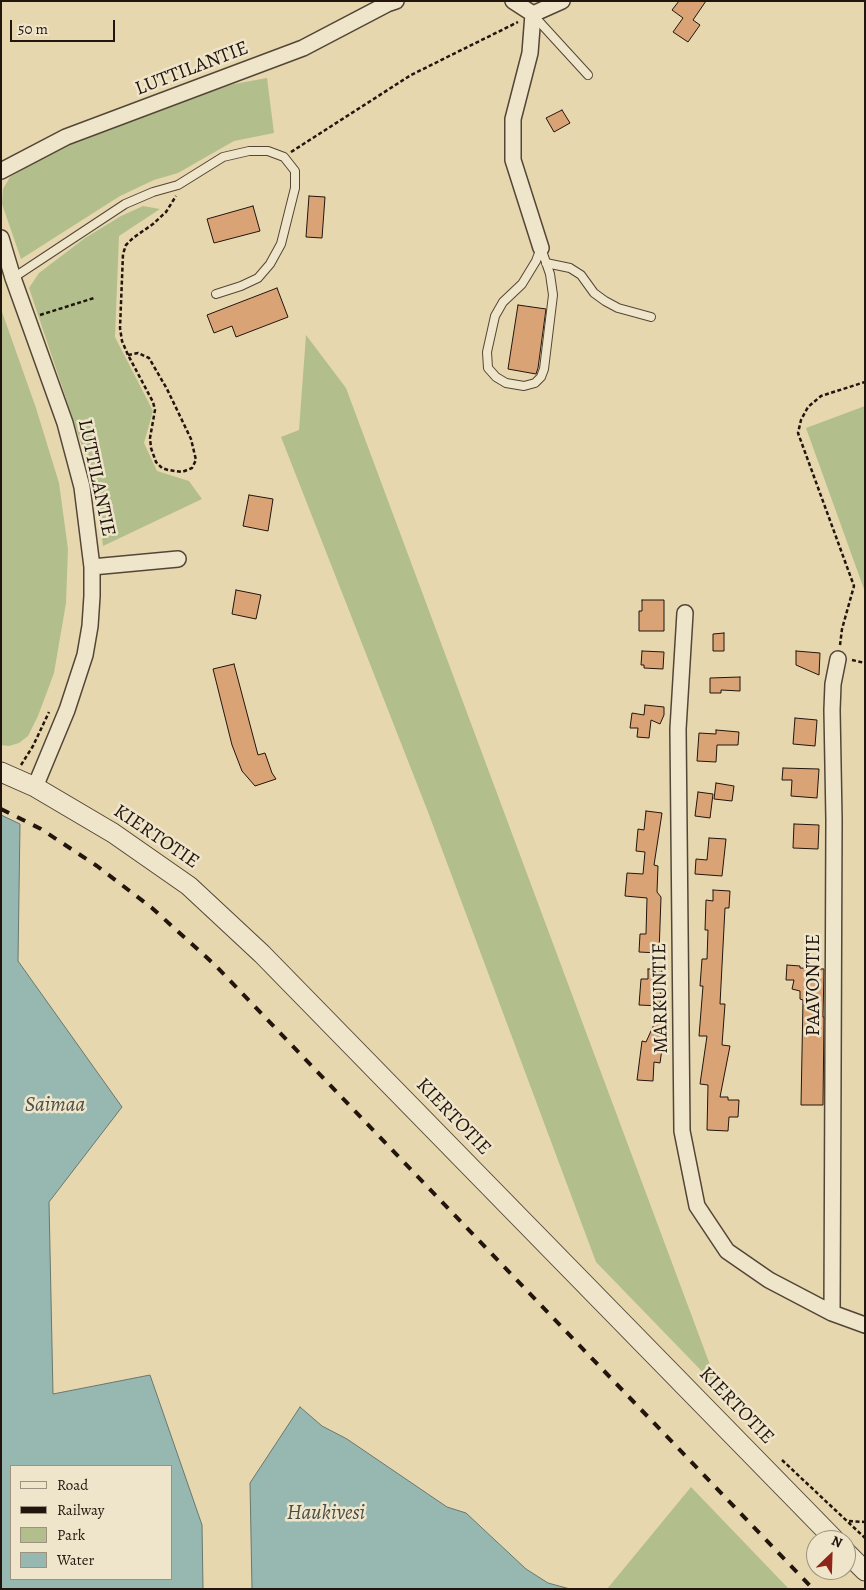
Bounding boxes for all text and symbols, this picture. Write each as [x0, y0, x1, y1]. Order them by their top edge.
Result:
scale bar [12, 10, 118, 42]
text: 50 m [18, 19, 48, 39]
street label: LUTTILANTIE [132, 36, 252, 102]
street label: LUTTILANTIE [72, 417, 120, 539]
street label: KIERTOTIE [109, 800, 203, 874]
street label: PAAVONTIE [802, 934, 826, 1036]
street label: MARKUNTIE [648, 942, 674, 1054]
street label: KIERTOTIE [410, 1073, 496, 1161]
water label: Saimaa [25, 1093, 85, 1119]
street label: KIERTOTIE [693, 1362, 779, 1450]
legend [10, 1465, 172, 1580]
text: Road [57, 1475, 88, 1495]
text: Railway [57, 1500, 104, 1520]
water label: Haukivesi [287, 1501, 365, 1527]
text: Park [57, 1525, 85, 1545]
north arrow [806, 1530, 856, 1580]
text: N [828, 1531, 845, 1553]
text: Water [57, 1550, 94, 1570]

